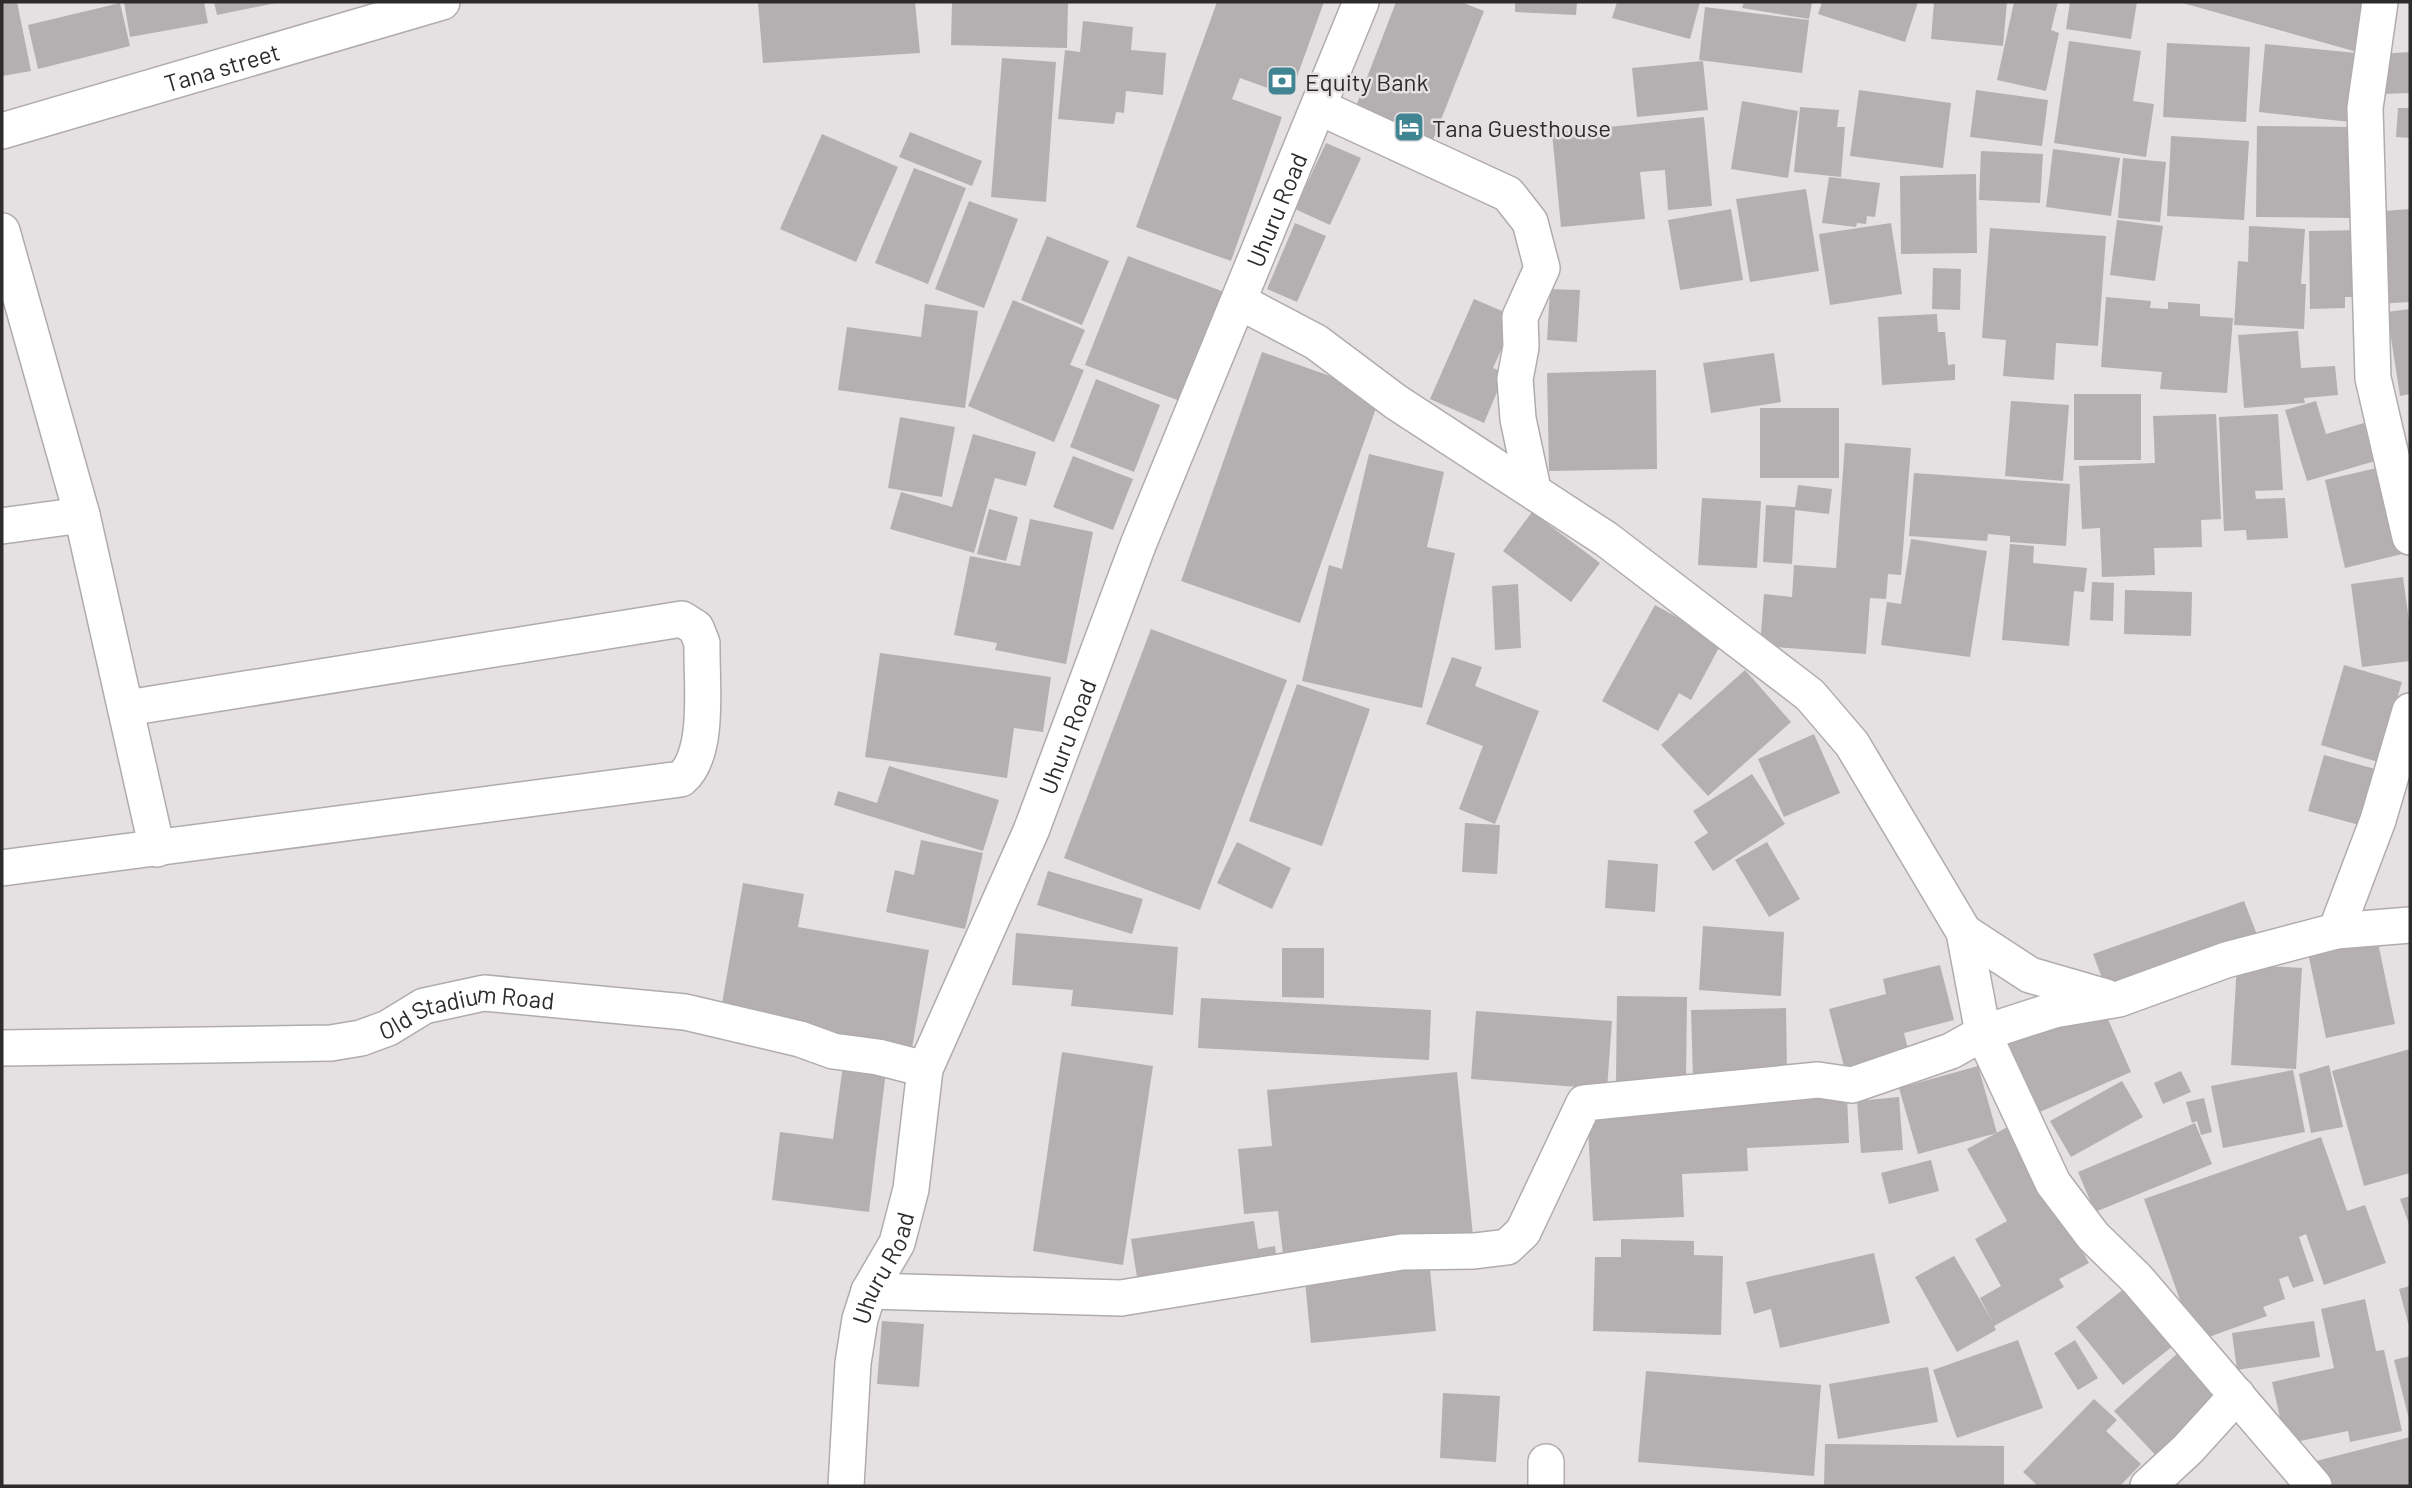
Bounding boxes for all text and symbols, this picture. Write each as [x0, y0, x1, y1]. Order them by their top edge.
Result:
street label: Tana street [161, 36, 283, 97]
bank icon: Equity Bank [1265, 64, 1299, 98]
place label: Equity Bank [1305, 67, 1428, 96]
hotel icon: Tana Guesthouse [1392, 110, 1426, 144]
place label: Tana Guesthouse [1432, 113, 1611, 142]
street label: Uhuru Road [1239, 148, 1312, 271]
street label: Uhuru Road [1032, 675, 1101, 798]
street label: Old Stadium Road [375, 978, 556, 1045]
street label: Uhuru Road [845, 1209, 919, 1327]

